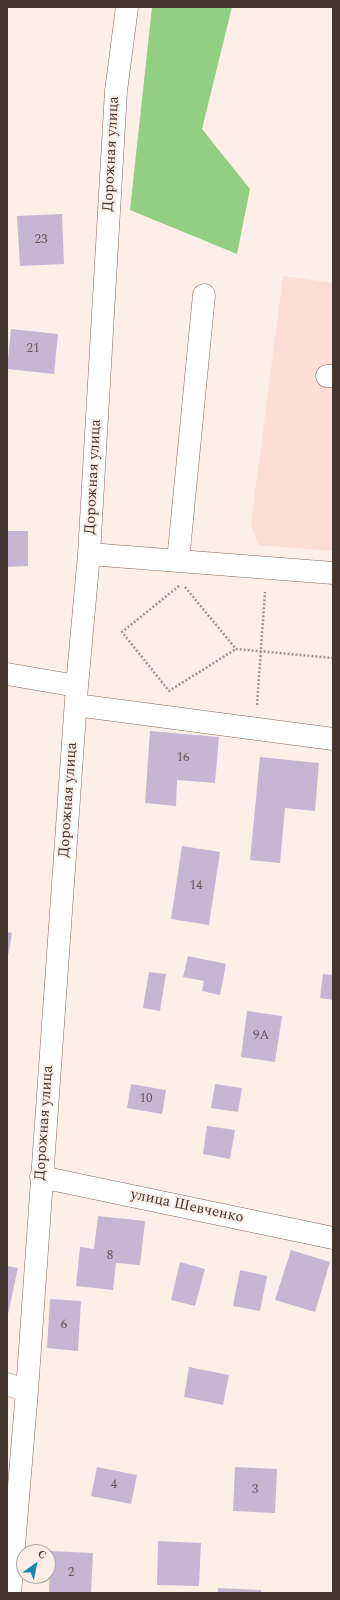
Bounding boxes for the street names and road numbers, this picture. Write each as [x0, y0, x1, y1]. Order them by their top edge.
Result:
street label: Дорожная улица [100, 96, 124, 212]
street label: Дорожная улица [82, 419, 106, 535]
street label: Дорожная улица [56, 742, 82, 858]
street label: Дорожная улица [32, 1065, 58, 1181]
street label: улица Шевченко [129, 1186, 245, 1228]

